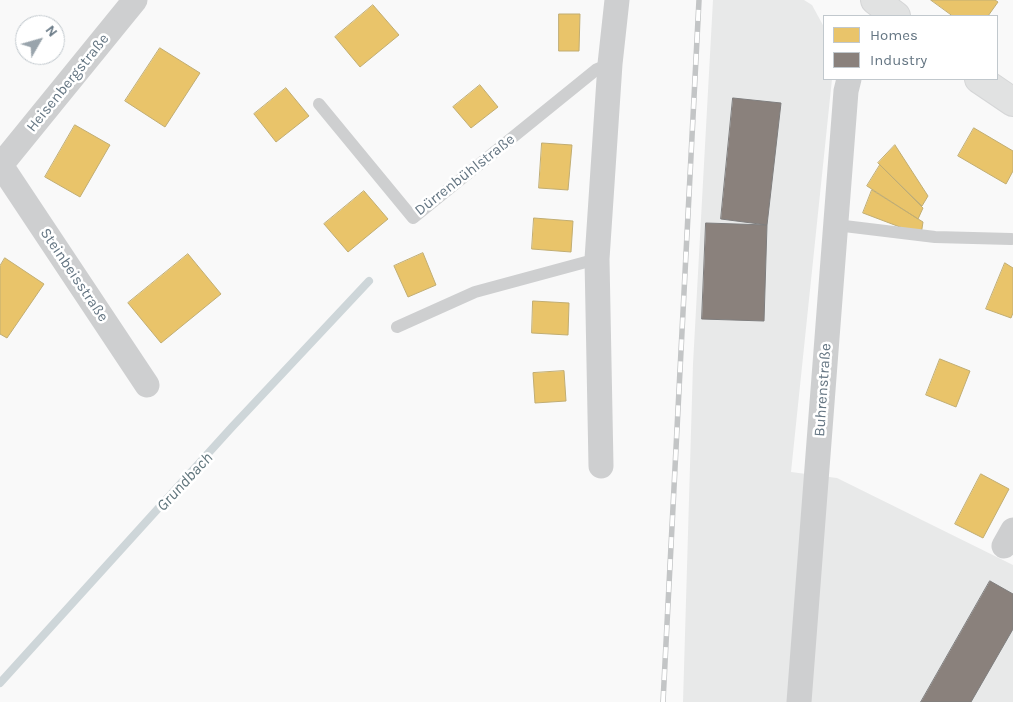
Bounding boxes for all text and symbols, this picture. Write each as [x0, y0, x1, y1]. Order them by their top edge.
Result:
north arrow [15, 15, 65, 65]
legend [823, 15, 998, 80]
text: N [42, 22, 61, 40]
text: Homes [870, 26, 918, 44]
street label: Heisenbergstraße [23, 30, 113, 136]
text: Industry [870, 51, 927, 69]
street label: Dürrenbühlstraße [411, 130, 519, 220]
street label: Steinbeisstraße [36, 225, 112, 325]
street label: Buhrenstraße [811, 343, 835, 437]
water label: Grundbach [153, 449, 217, 515]

